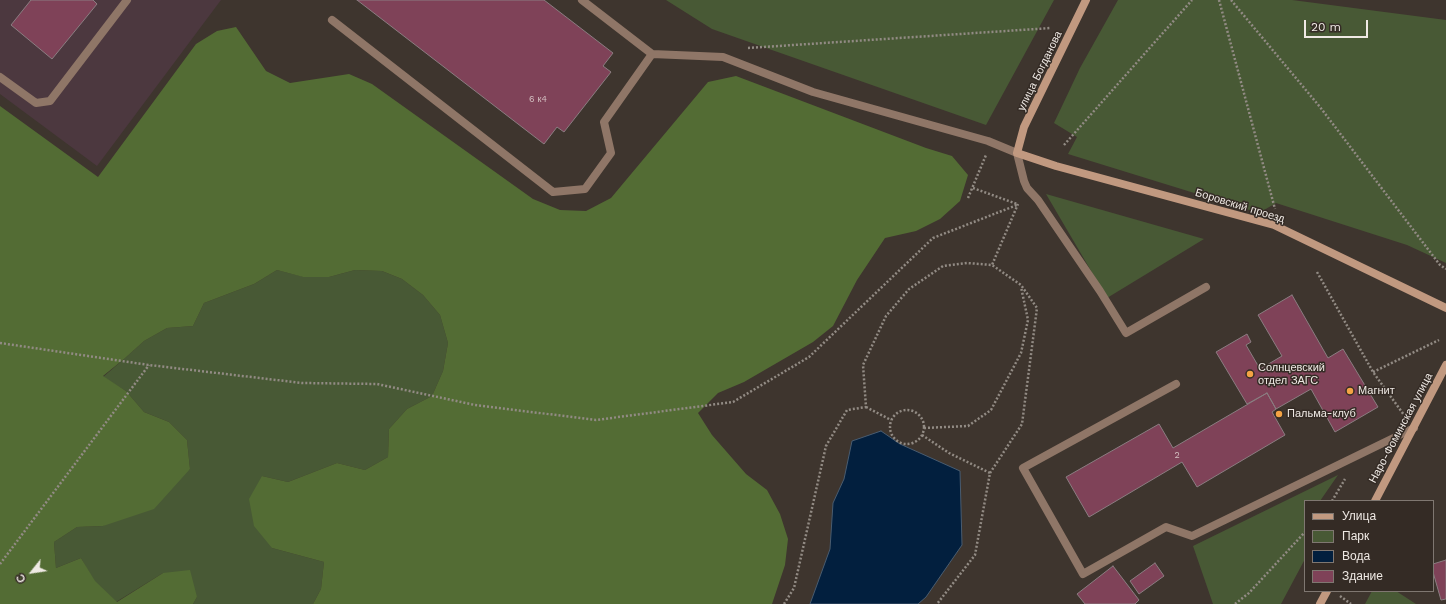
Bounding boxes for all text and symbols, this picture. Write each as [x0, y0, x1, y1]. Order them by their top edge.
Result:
scale bar [1306, 12, 1370, 38]
text: 20 m [1311, 20, 1341, 34]
street label: улица Богданова [1015, 29, 1065, 113]
house number: 6 к4 [529, 94, 547, 104]
street label: Боровский проезд [1194, 186, 1286, 226]
place label: Солнцевский отдел ЗАГС [1258, 361, 1325, 387]
marker: Солнцевский отдел ЗАГС [1245, 369, 1255, 379]
street label: Наро-Фоминская улица [1366, 371, 1436, 485]
place label: Магнит [1358, 384, 1395, 398]
marker: Магнит [1345, 386, 1355, 396]
place label: Пальма-клуб [1287, 407, 1356, 421]
marker: Пальма-клуб [1274, 409, 1284, 419]
house number: 2 [1174, 450, 1180, 460]
legend [1304, 500, 1434, 592]
text: Улица [1342, 509, 1376, 523]
text: Парк [1342, 529, 1369, 543]
text: Вода [1342, 549, 1370, 563]
north arrow [12, 552, 52, 592]
text: Здание [1342, 569, 1383, 583]
text: С [14, 572, 29, 585]

